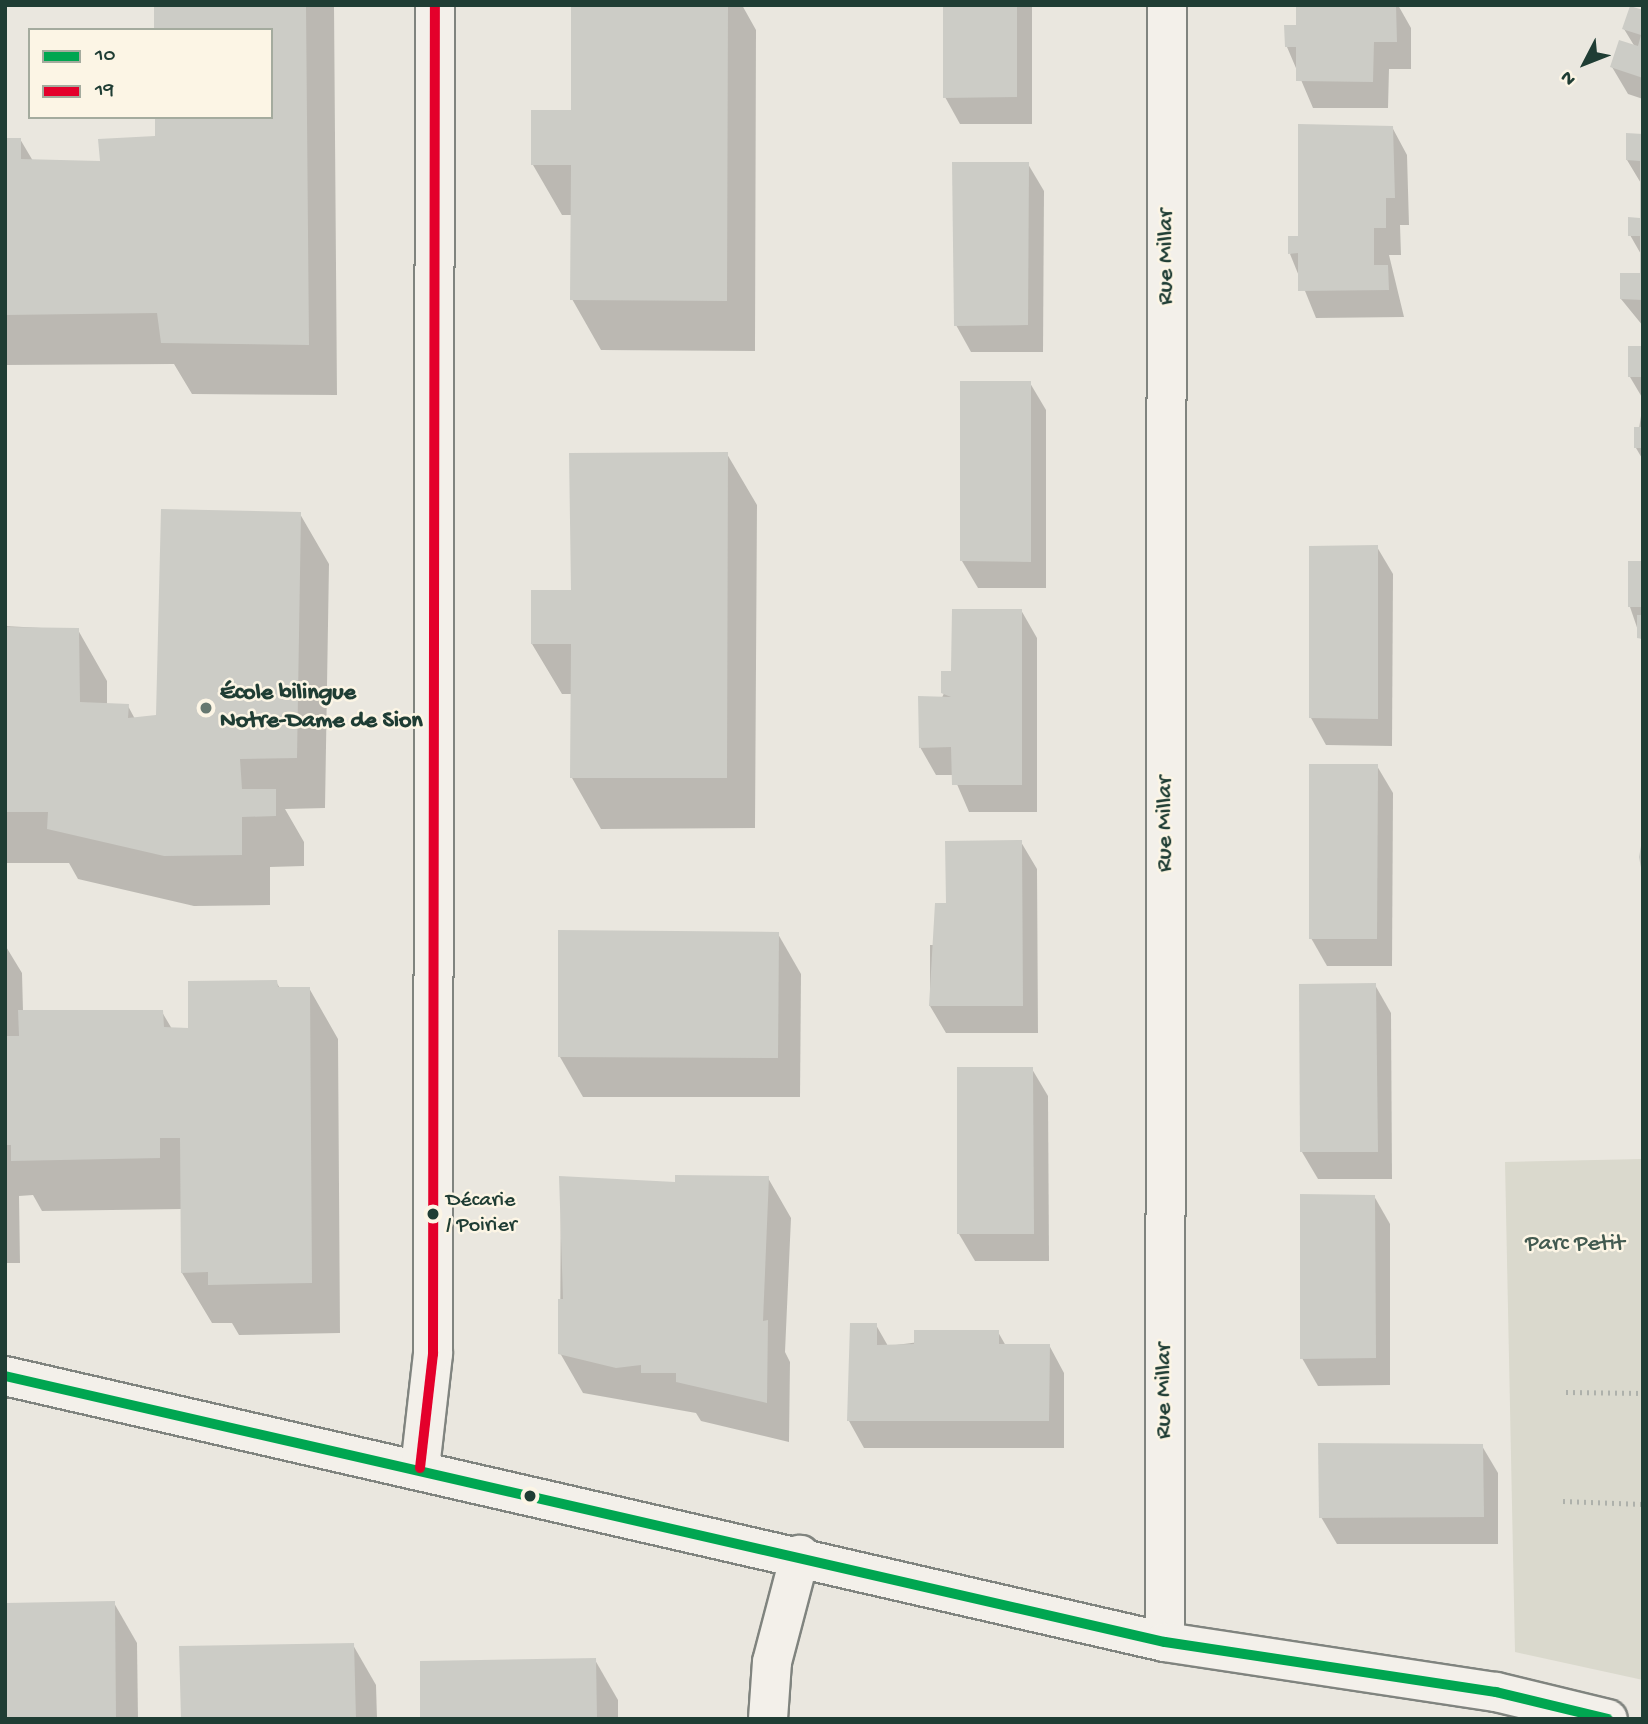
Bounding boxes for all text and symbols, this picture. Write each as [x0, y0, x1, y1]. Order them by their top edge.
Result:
legend [28, 28, 273, 119]
north arrow [1550, 28, 1620, 98]
text: 10 [95, 44, 115, 69]
text: N [1556, 65, 1582, 90]
text: 19 [95, 79, 114, 104]
street label: Rue Millar [1153, 209, 1181, 305]
place label: École bilingue Notre-Dame de Sion [220, 680, 423, 736]
marker: École bilingue Notre-Dame de Sion [198, 700, 214, 716]
street label: Rue Millar [1152, 776, 1180, 872]
place label: Décarie / Poirier [446, 1188, 517, 1240]
marker: Décarie / Poirier [426, 1207, 440, 1221]
park label: Parc Petit [1525, 1231, 1625, 1259]
street label: Rue Millar [1151, 1343, 1179, 1439]
unlabelled marker [523, 1489, 537, 1503]

